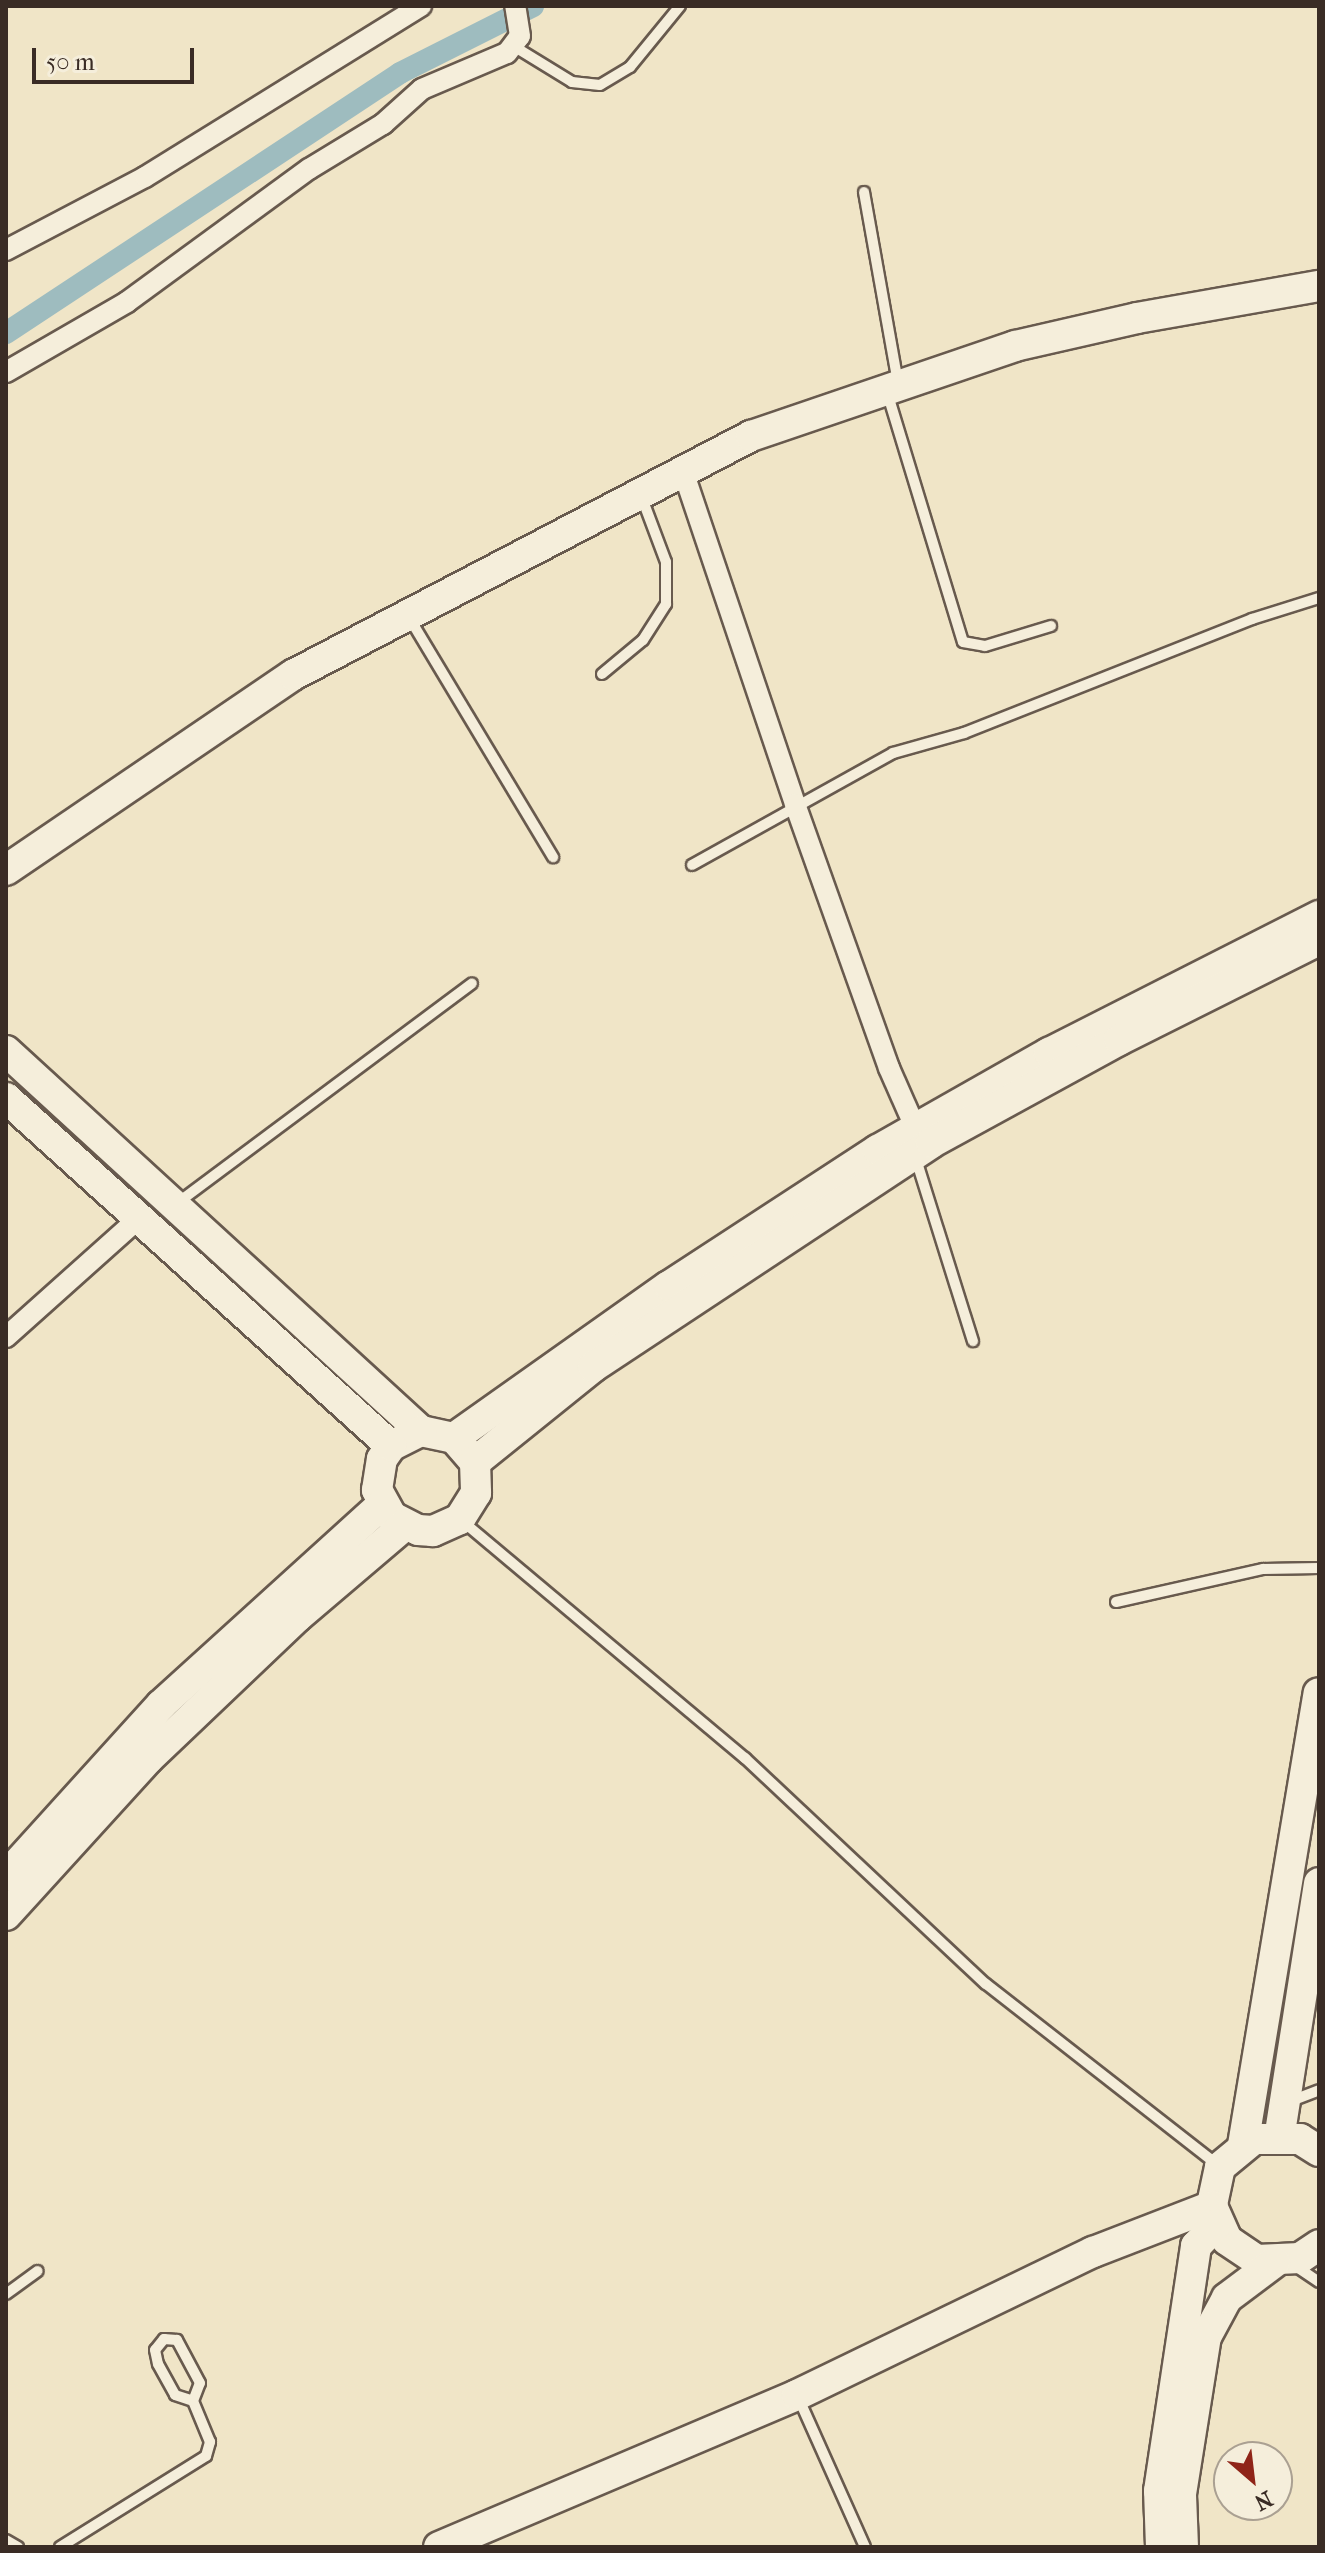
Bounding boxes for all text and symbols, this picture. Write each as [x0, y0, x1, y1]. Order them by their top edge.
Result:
scale bar [36, 32, 198, 82]
text: 50 m [46, 48, 95, 76]
north arrow [1213, 2441, 1293, 2521]
text: N [1250, 2485, 1277, 2516]

